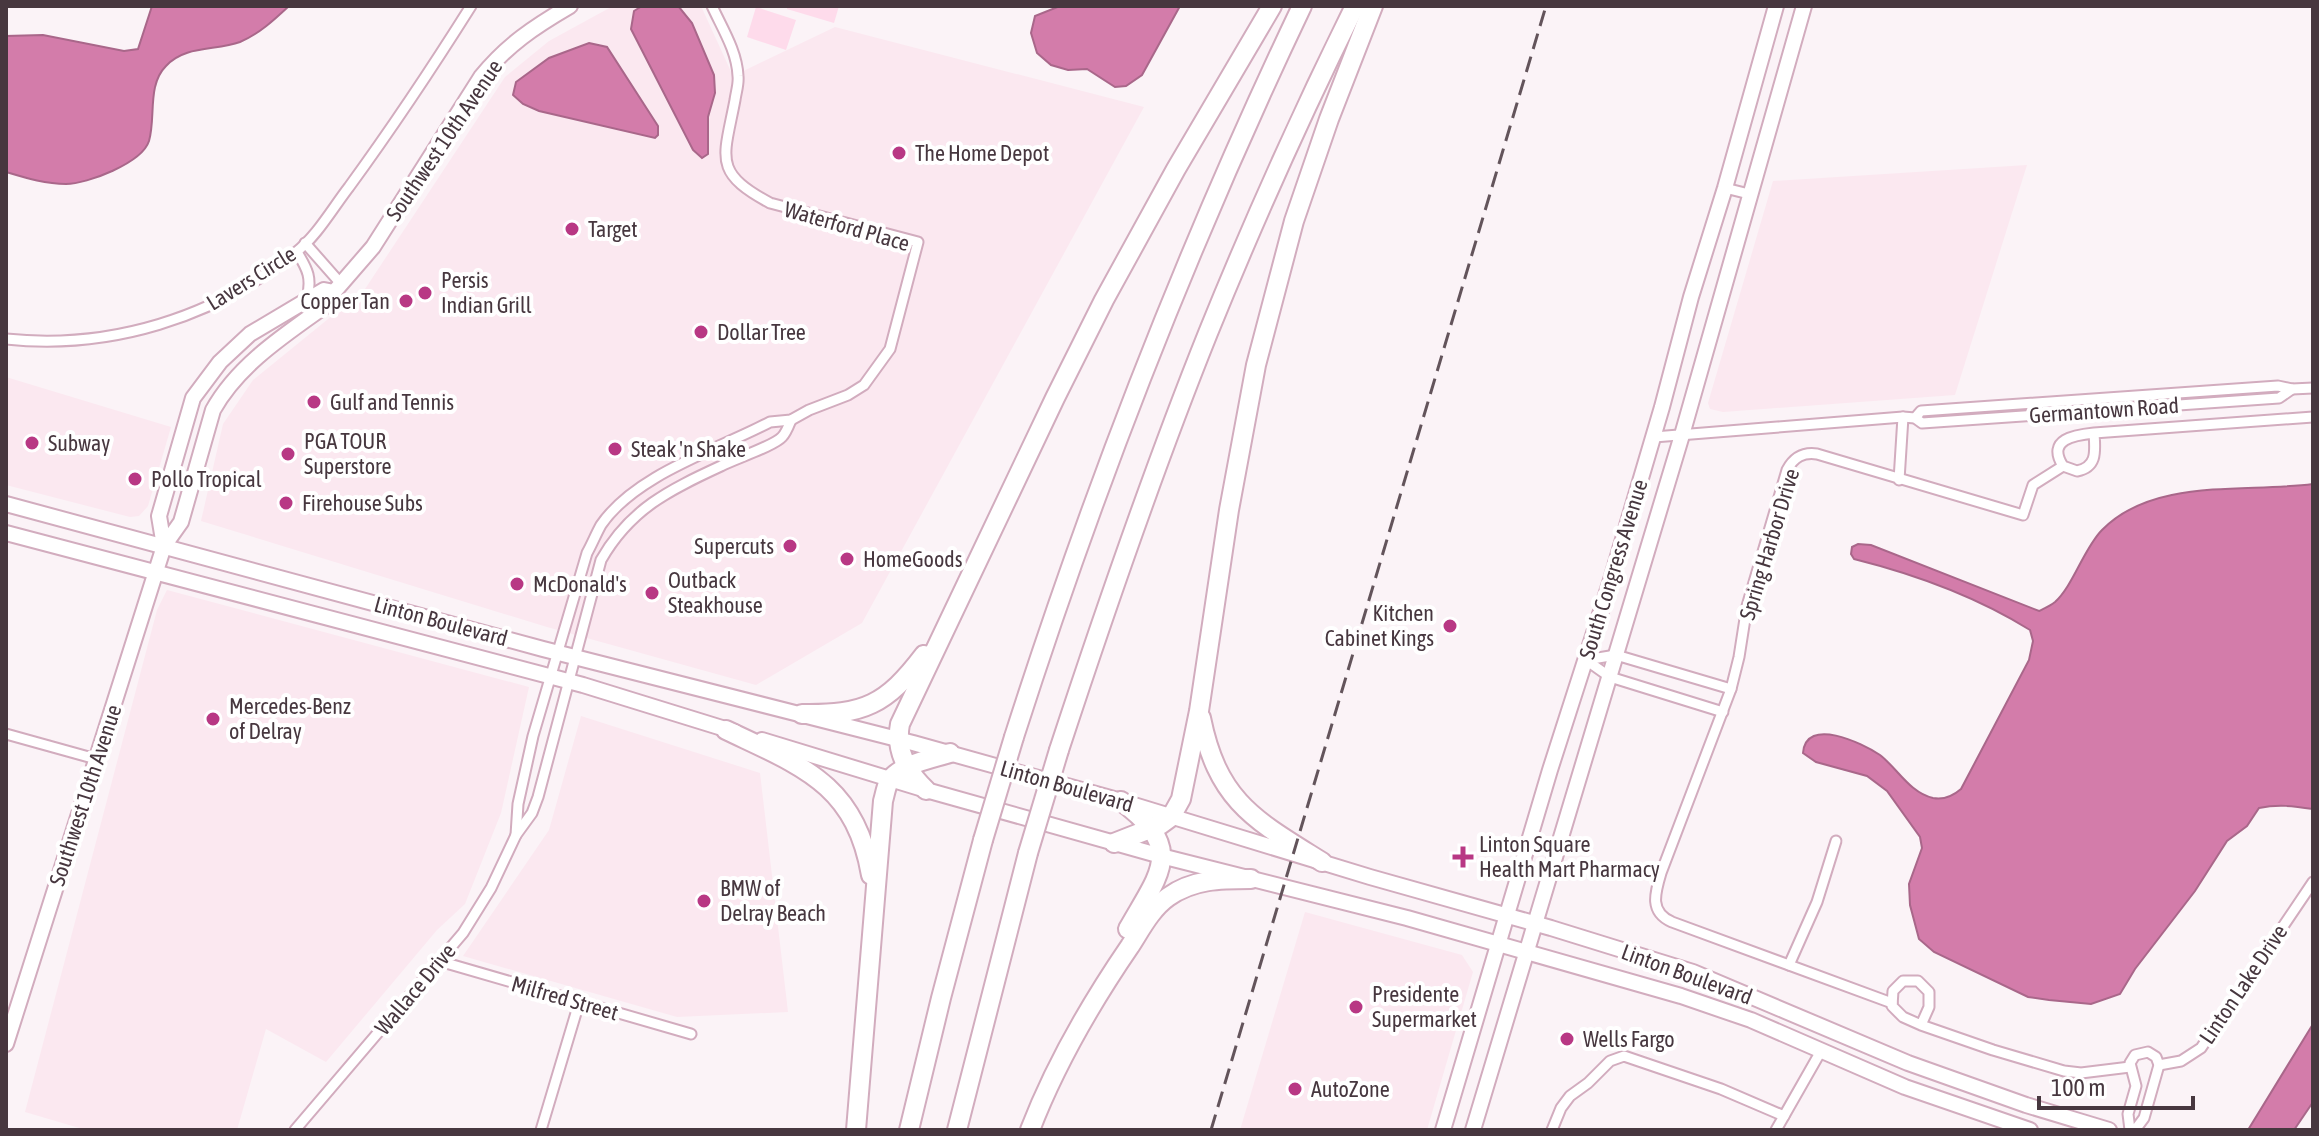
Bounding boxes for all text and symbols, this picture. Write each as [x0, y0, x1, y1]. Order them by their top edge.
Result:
street label: Southwest 10th Avenue [380, 54, 508, 226]
place label: The Home Depot [915, 140, 1049, 166]
marker: The Home Depot [890, 144, 908, 162]
street label: Waterford Place [781, 196, 913, 256]
place label: Target [588, 216, 638, 242]
marker: Target [563, 220, 581, 238]
street label: Lavers Circle [202, 240, 300, 316]
place label: Persis Indian Grill [441, 267, 532, 318]
marker: Persis Indian Grill [416, 284, 434, 302]
place label: Copper Tan [300, 288, 390, 314]
marker: Copper Tan [397, 292, 415, 310]
place label: Dollar Tree [717, 319, 806, 345]
marker: Dollar Tree [692, 323, 710, 341]
place label: Gulf and Tennis [330, 389, 454, 415]
street label: Germantown Road [2028, 392, 2180, 428]
marker: Gulf and Tennis [305, 393, 323, 411]
place label: PGA TOUR Superstore [304, 428, 391, 479]
place label: Subway [48, 430, 110, 456]
marker: Subway [23, 434, 41, 452]
place label: Steak 'n Shake [631, 436, 746, 462]
marker: Steak 'n Shake [606, 440, 624, 458]
marker: PGA TOUR Superstore [279, 445, 297, 463]
street label: Spring Harbor Drive [1734, 465, 1804, 623]
place label: Pollo Tropical [151, 466, 262, 492]
marker: Pollo Tropical [126, 470, 144, 488]
street label: South Congress Avenue [1573, 476, 1653, 662]
place label: Firehouse Subs [302, 490, 423, 516]
marker: Firehouse Subs [277, 494, 295, 512]
place label: Supercuts [694, 533, 774, 559]
marker: Supercuts [781, 537, 799, 555]
place label: HomeGoods [863, 546, 963, 572]
marker: HomeGoods [838, 550, 856, 568]
place label: Outback Steakhouse [668, 567, 763, 618]
place label: McDonald's [533, 571, 627, 597]
marker: McDonald's [508, 575, 526, 593]
marker: Outback Steakhouse [643, 584, 661, 602]
street label: Linton Boulevard [371, 591, 511, 651]
place label: Kitchen Cabinet Kings [1325, 600, 1434, 651]
marker: Kitchen Cabinet Kings [1441, 617, 1459, 635]
place label: Mercedes-Benz of Delray [229, 693, 351, 744]
street label: Southwest 10th Avenue [43, 701, 127, 889]
marker: Mercedes-Benz of Delray [204, 710, 222, 728]
street label: Linton Boulevard [997, 755, 1137, 817]
place label: Linton Square Health Mart Pharmacy [1479, 831, 1660, 882]
marker: Linton Square Health Mart Pharmacy [1454, 848, 1472, 866]
place label: BMW of Delray Beach [720, 875, 826, 926]
marker: BMW of Delray Beach [695, 892, 713, 910]
street label: Linton Lake Drive [2194, 919, 2292, 1049]
street label: Wallace Drive [369, 938, 461, 1040]
street label: Linton Boulevard [1618, 938, 1756, 1010]
street label: Milfred Street [509, 970, 621, 1026]
place label: Presidente Supermarket [1372, 981, 1477, 1032]
marker: Presidente Supermarket [1347, 998, 1365, 1016]
place label: Wells Fargo [1583, 1026, 1675, 1052]
marker: Wells Fargo [1558, 1030, 1576, 1048]
scale bar [2039, 1060, 2193, 1110]
text: 100 m [2051, 1074, 2105, 1101]
place label: AutoZone [1311, 1076, 1390, 1102]
marker: AutoZone [1286, 1080, 1304, 1098]

